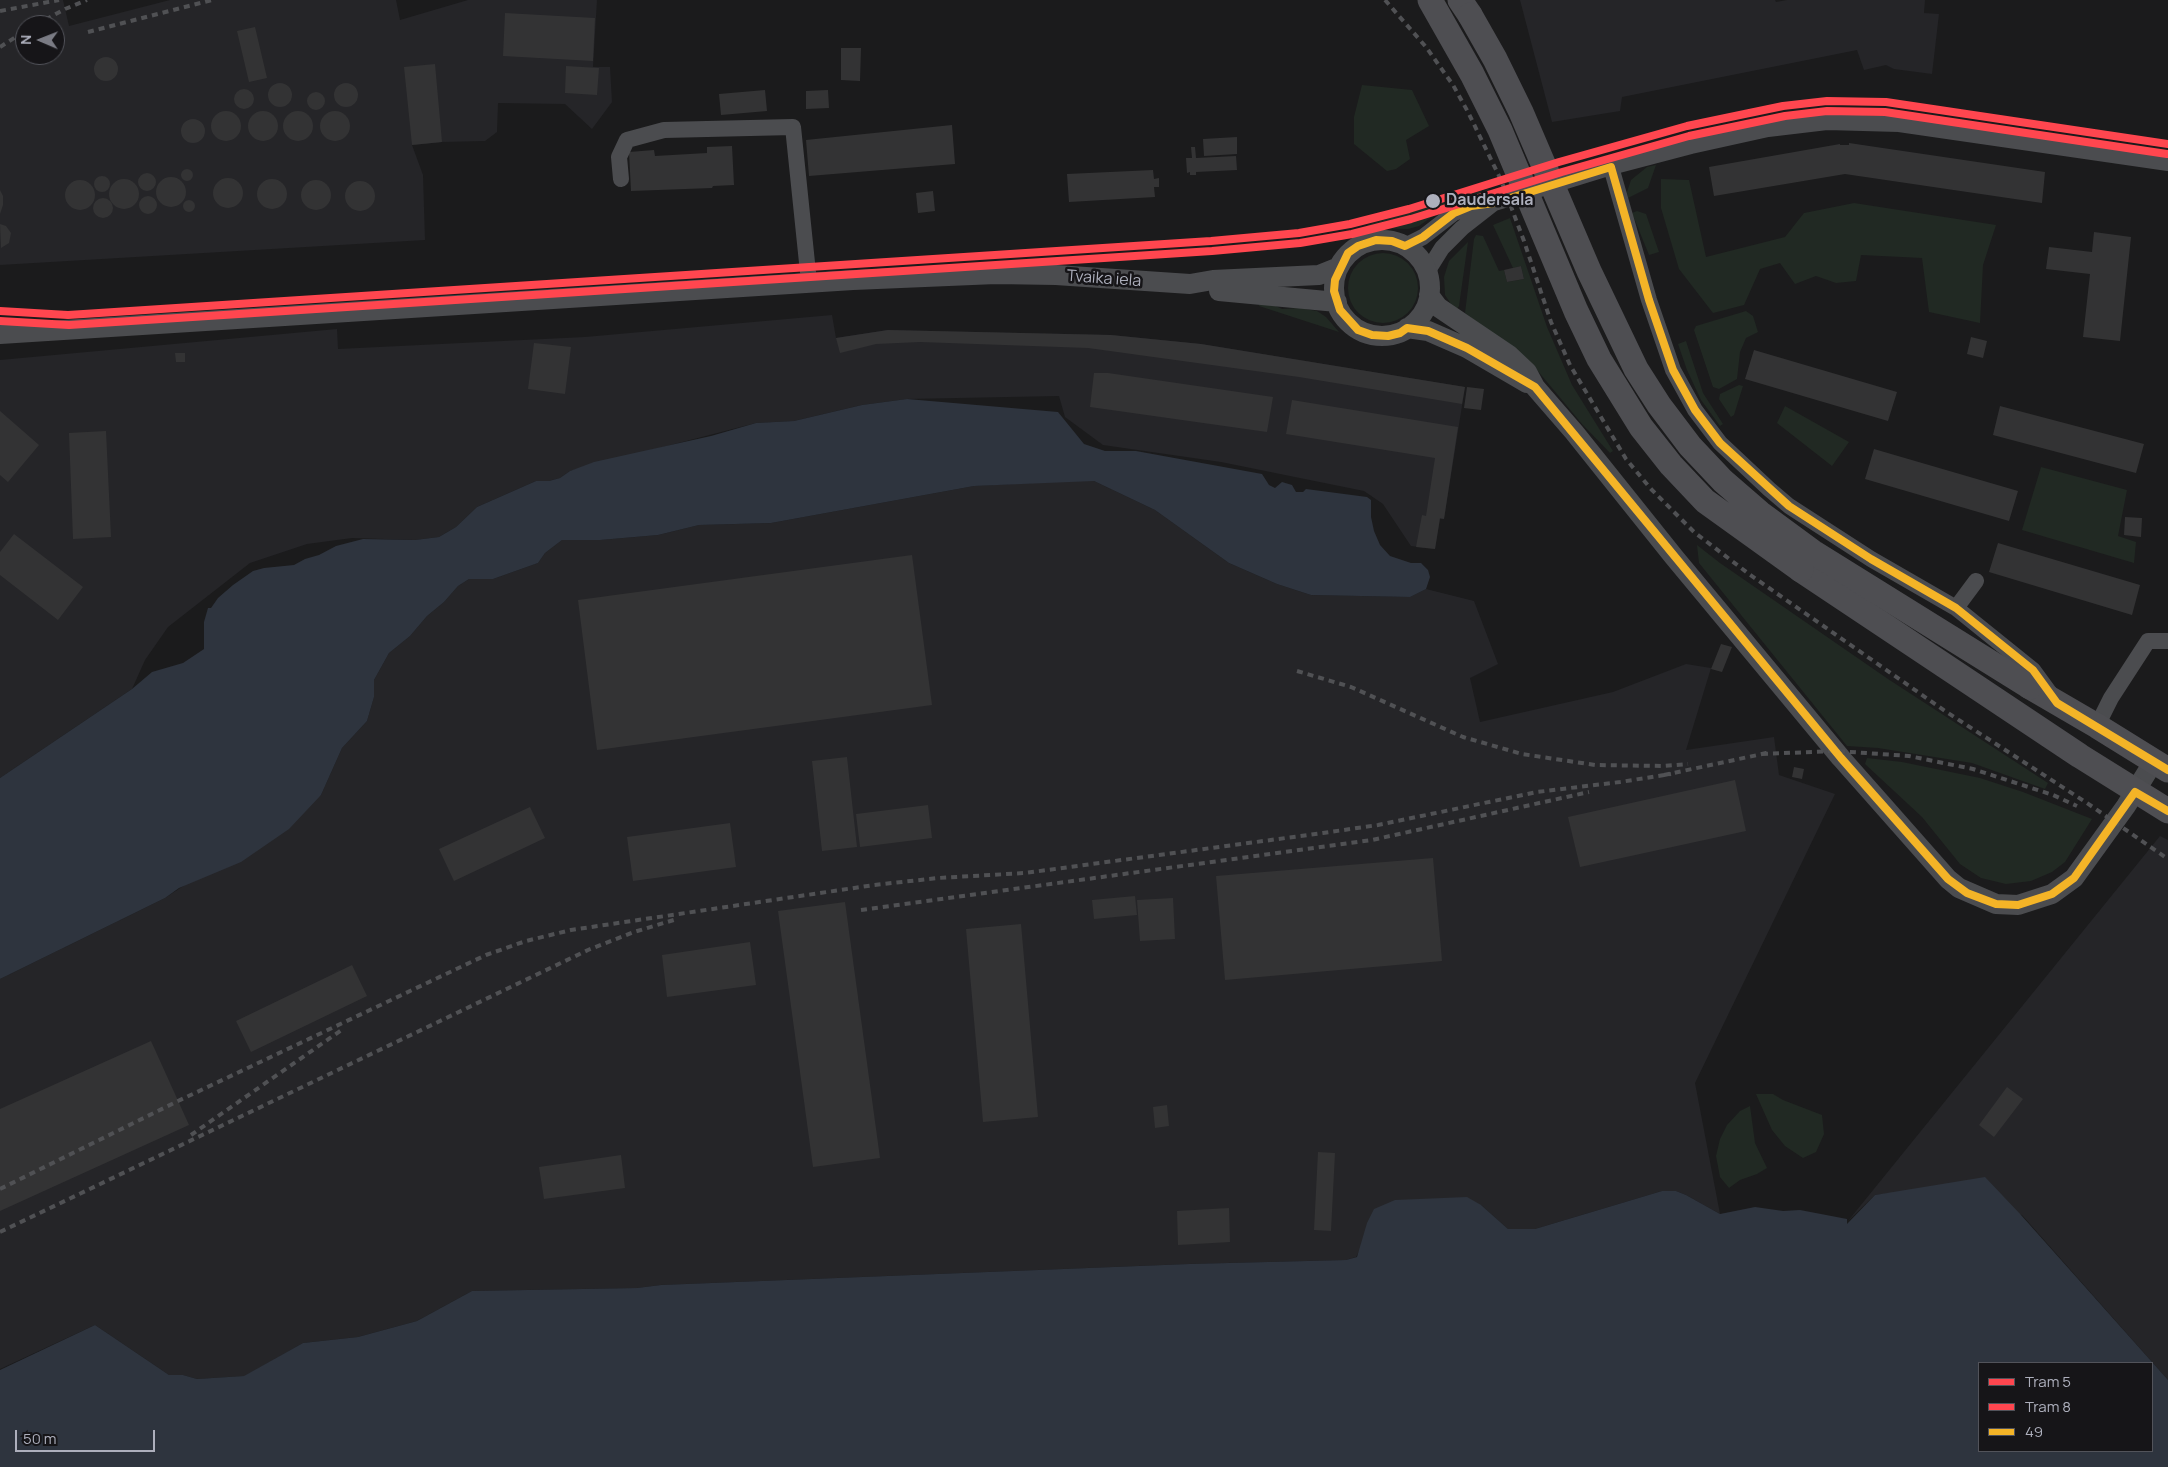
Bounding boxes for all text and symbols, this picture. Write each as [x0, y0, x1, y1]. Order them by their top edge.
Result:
north arrow [15, 15, 65, 65]
text: N [16, 35, 35, 45]
place label: Daudersala [1446, 191, 1534, 211]
marker: Daudersala [1424, 192, 1442, 210]
street label: Tvaika iela [1066, 267, 1142, 291]
legend [1978, 1362, 2153, 1452]
text: Tram 5 [2025, 1371, 2071, 1392]
text: Tram 8 [2025, 1396, 2071, 1417]
scale bar [18, 1420, 158, 1452]
text: 49 [2025, 1421, 2043, 1442]
text: 50 m [23, 1428, 57, 1449]

